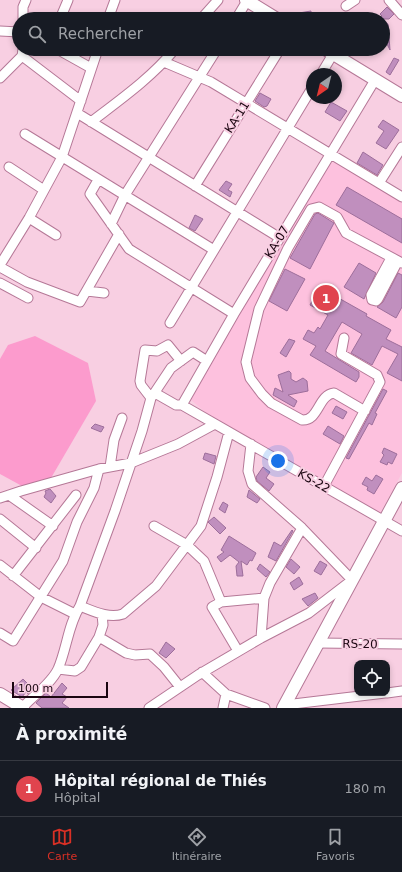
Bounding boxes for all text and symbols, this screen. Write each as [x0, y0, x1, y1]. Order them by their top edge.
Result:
search box [12, 12, 390, 56]
icon: search [26, 23, 48, 45]
text: Rechercher [58, 25, 143, 43]
north arrow [306, 68, 342, 104]
street label: KA-11 [222, 98, 252, 136]
street label: KA-07 [262, 223, 292, 261]
pin: 1 [313, 283, 339, 313]
your location [268, 451, 288, 471]
street label: KS-22 [295, 466, 333, 496]
street label: RS-20 [342, 637, 378, 651]
map controls [354, 660, 390, 696]
button: locate [354, 660, 390, 696]
scale bar [12, 680, 108, 699]
text: 100 m [18, 682, 53, 695]
text: À proximité [16, 724, 127, 744]
text: Hôpital régional de Thiés [54, 772, 267, 790]
text: 1 [24, 781, 34, 796]
text: 180 m [344, 781, 386, 796]
text: Hôpital [54, 790, 100, 805]
tab: Carte [47, 826, 77, 863]
tab: Itinéraire [172, 826, 222, 863]
tab: Favoris [316, 826, 355, 863]

